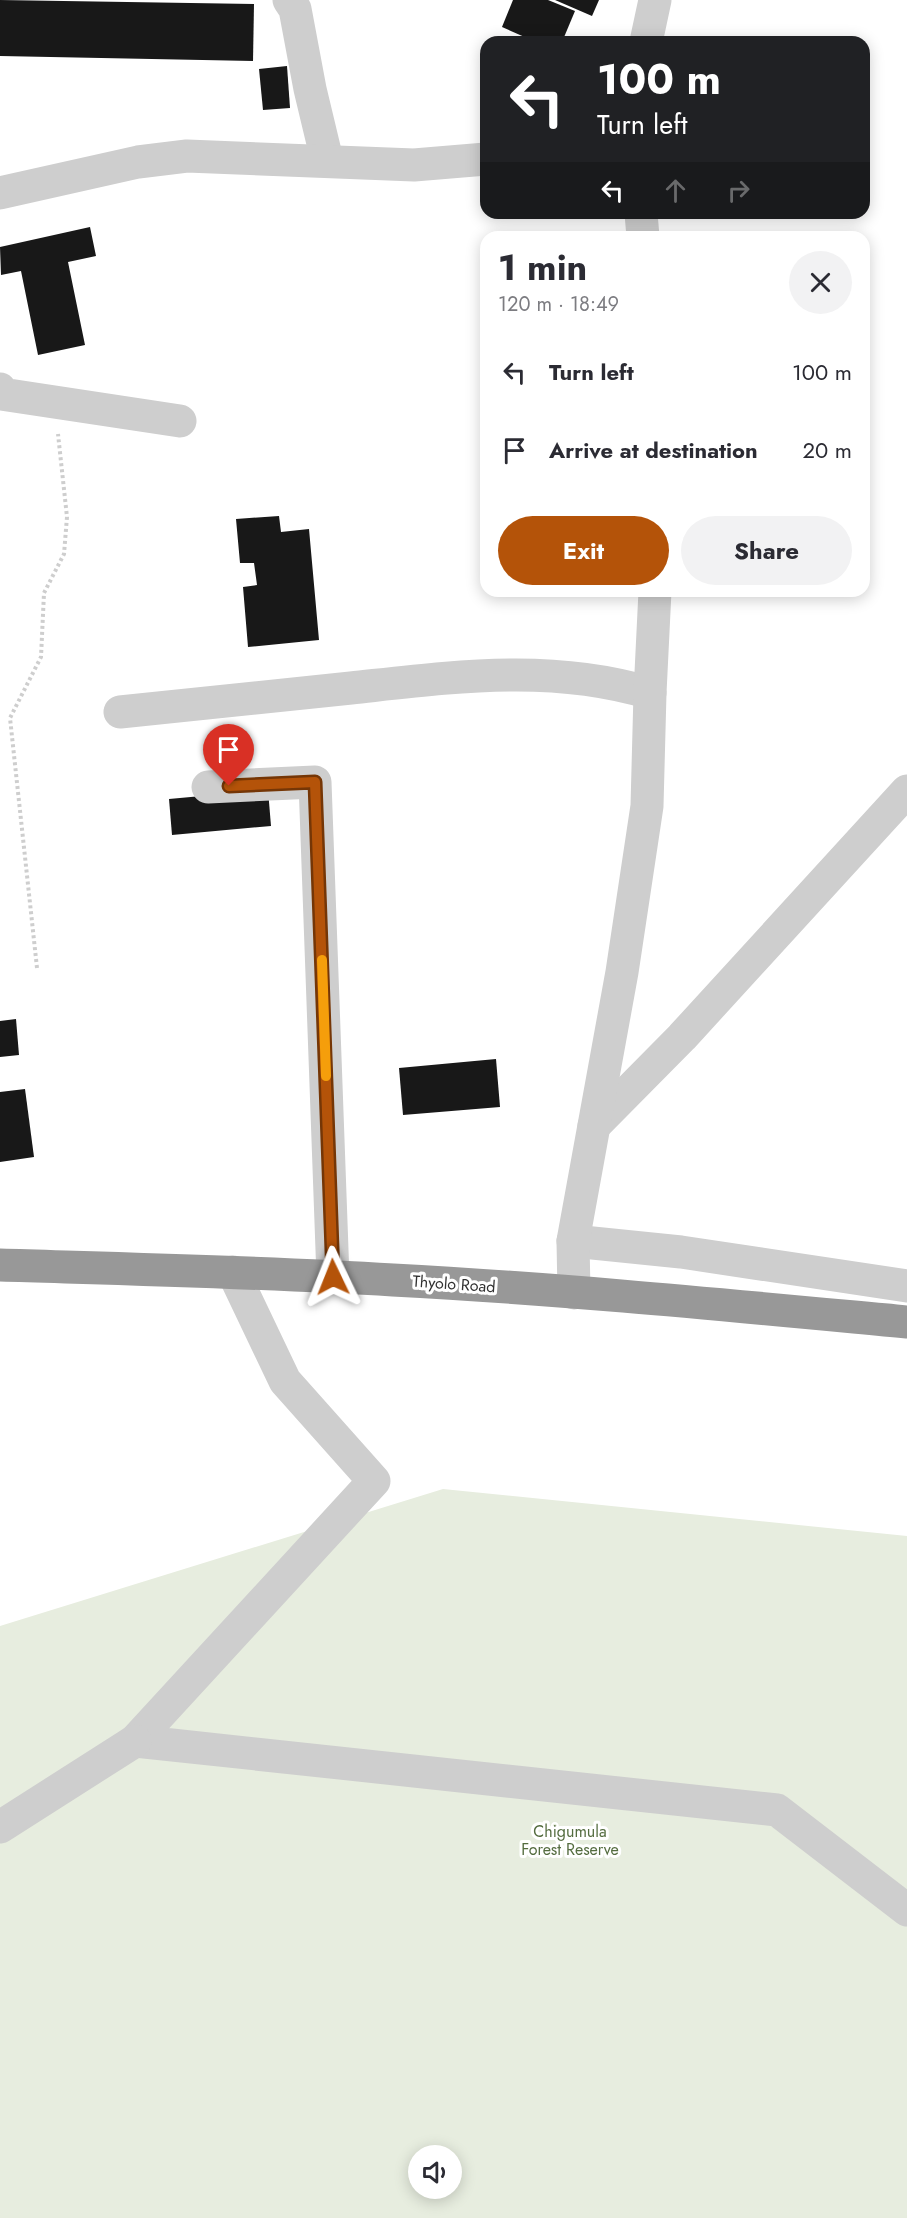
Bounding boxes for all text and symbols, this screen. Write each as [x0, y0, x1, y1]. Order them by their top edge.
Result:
text: 100 m [597, 49, 721, 110]
icon: left [498, 60, 576, 138]
text: Turn left [597, 105, 687, 144]
icon: left [596, 174, 629, 207]
icon: ahead [659, 174, 692, 207]
icon: right [722, 174, 755, 207]
text: 1 min [498, 241, 587, 293]
button: close [789, 251, 852, 314]
text: 120 m · 18:49 [498, 290, 619, 319]
icon: left [498, 356, 531, 389]
text: Turn left [549, 356, 634, 388]
text: 100 m [792, 356, 852, 388]
icon: arrive [498, 434, 531, 467]
text: Arrive at destination [549, 434, 758, 466]
text: 20 m [803, 434, 852, 466]
button: Exit [498, 516, 669, 585]
button: Share [681, 516, 852, 585]
pin [203, 724, 254, 786]
icon: arrive [212, 733, 245, 766]
position arrow [301, 1245, 365, 1309]
street label: Thyolo Road [412, 1270, 496, 1298]
park label: Chigumula Forest Reserve [521, 1820, 619, 1861]
map controls [408, 2145, 462, 2199]
button: sound [408, 2145, 462, 2199]

